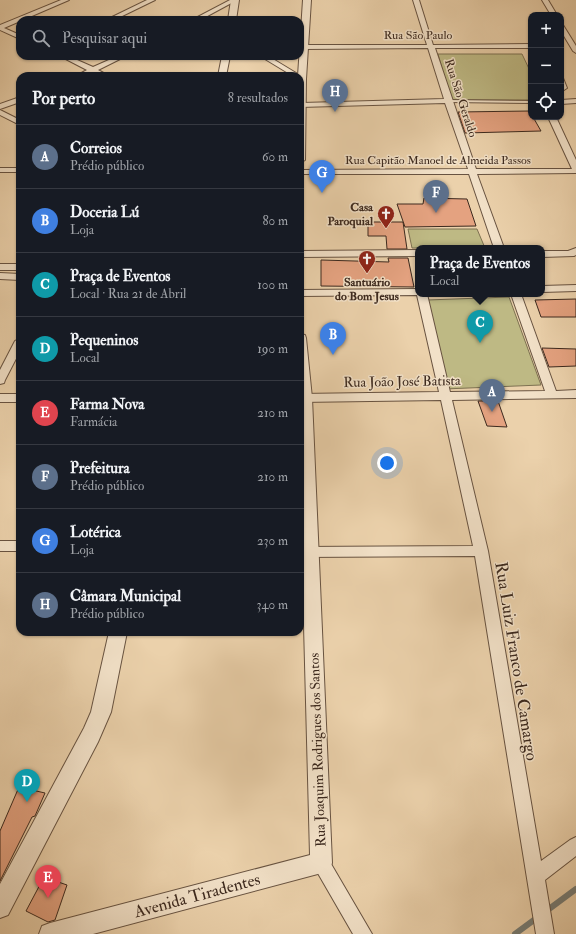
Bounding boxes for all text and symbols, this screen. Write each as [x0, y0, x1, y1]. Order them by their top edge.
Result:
map controls [528, 12, 564, 120]
button: + [528, 12, 564, 48]
search box [16, 16, 304, 60]
icon: search [30, 27, 52, 49]
street label: Rua São Paulo [384, 28, 453, 43]
text: Pesquisar aqui [62, 29, 147, 48]
button: − [528, 48, 564, 84]
street label: Rua São Geraldo [441, 57, 480, 139]
pin: H [322, 79, 348, 112]
button: locate [528, 84, 564, 120]
text: Por perto [32, 88, 95, 109]
text: 8 resultados [228, 90, 288, 106]
text: Correios [70, 139, 122, 158]
text: A [41, 149, 49, 165]
text: 60 m [262, 149, 288, 165]
street label: Rua Capitão Manoel de Almeida Passos [345, 153, 531, 168]
text: Prédio público [70, 158, 144, 174]
pin: G [309, 160, 335, 193]
pin: F [423, 180, 449, 213]
place label: Casa Paroquial [327, 200, 374, 229]
text: Doceria Lú [70, 203, 139, 222]
church icon: Casa Paroquial [376, 204, 396, 229]
text: B [41, 213, 49, 229]
text: 80 m [262, 213, 288, 229]
text: Loja [70, 222, 94, 238]
popup [415, 245, 545, 297]
church icon: Santuário do Bom Jesus [357, 249, 377, 274]
text: Praça de Eventos [430, 254, 530, 273]
text: Praça de Eventos [70, 267, 171, 286]
text: Local [430, 273, 459, 289]
place label: Santuário do Bom Jesus [335, 275, 399, 304]
text: C [40, 277, 50, 293]
text: 100 m [257, 277, 288, 293]
text: Local · Rua 21 de Abril [70, 286, 186, 302]
pin: C [467, 310, 493, 343]
pin: B [320, 322, 346, 355]
text: Pequeninos [70, 331, 138, 350]
text: D [40, 341, 50, 357]
text: 190 m [257, 341, 288, 357]
text: Local [70, 350, 100, 366]
street label: Rua João José Batista [343, 372, 461, 391]
pin: A [479, 379, 505, 412]
text: Farma Nova [70, 395, 144, 414]
text: E [40, 405, 50, 421]
text: 210 m [257, 405, 288, 421]
text: Farmácia [70, 414, 117, 430]
your location [377, 453, 397, 473]
text: Prefeitura [70, 459, 130, 478]
text: F [41, 469, 49, 485]
text: 210 m [257, 469, 288, 485]
text: Prédio público [70, 478, 144, 494]
text: Lotérica [70, 523, 121, 542]
text: G [40, 533, 50, 549]
text: 230 m [257, 533, 288, 549]
text: Loja [70, 542, 94, 558]
street label: Rua Luiz Franco de Camargo [490, 560, 543, 762]
text: Câmara Municipal [70, 587, 181, 606]
text: H [40, 597, 50, 613]
text: 340 m [257, 597, 288, 613]
text: Prédio público [70, 606, 144, 622]
street label: Rua Joaquim Rodrigues dos Santos [306, 652, 329, 847]
pin: D [14, 769, 40, 802]
pin: E [35, 865, 61, 898]
street label: Avenida Tiradentes [131, 869, 263, 923]

